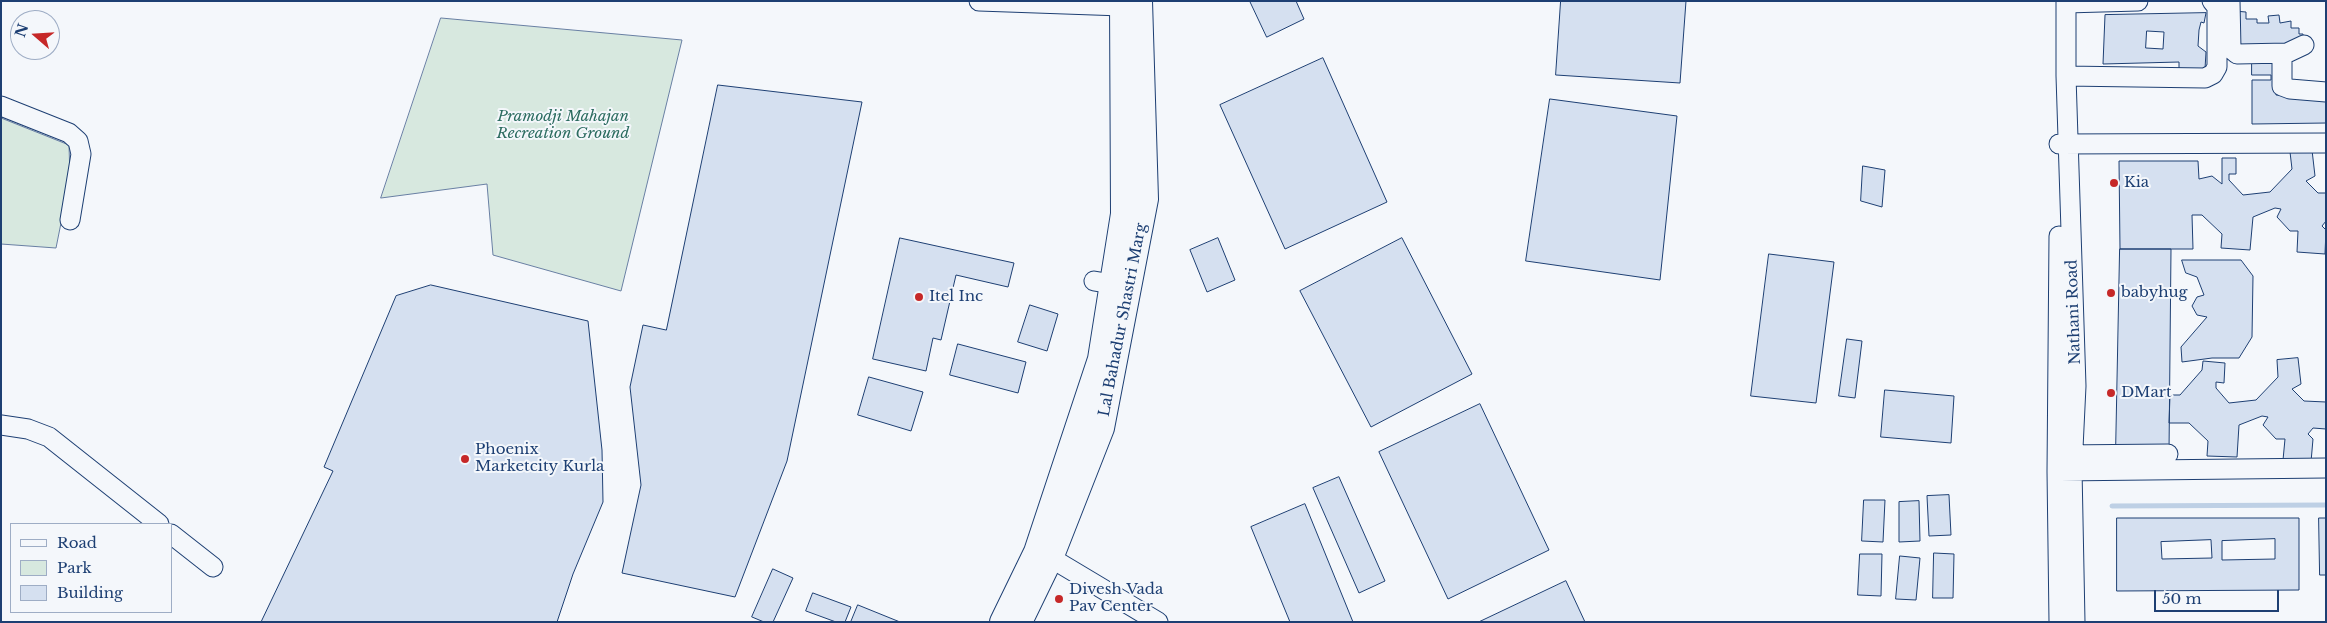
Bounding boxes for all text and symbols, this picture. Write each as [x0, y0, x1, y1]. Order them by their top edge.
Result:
north arrow [10, 10, 60, 60]
text: N [11, 21, 32, 40]
park label: Pramodji Mahajan Recreation Ground [497, 108, 629, 143]
place label: Kia [2124, 174, 2149, 192]
marker: Kia [2108, 177, 2120, 189]
street label: Lal Bahadur Shastri Marg [1095, 222, 1151, 418]
street label: Nathani Road [2063, 259, 2085, 365]
place label: babyhug [2121, 284, 2187, 302]
marker: babyhug [2105, 287, 2117, 299]
place label: Itel Inc [929, 288, 983, 306]
marker: Itel Inc [913, 291, 925, 303]
place label: DMart [2121, 384, 2172, 402]
marker: DMart [2105, 387, 2117, 399]
place label: Phoenix Marketcity Kurla [475, 441, 604, 476]
marker: Phoenix Marketcity Kurla [459, 453, 471, 465]
legend [10, 523, 172, 613]
text: Road [57, 533, 97, 552]
text: Park [57, 558, 92, 577]
scale bar [2157, 580, 2282, 612]
place label: Divesh Vada Pav Center [1069, 581, 1163, 616]
text: Building [57, 583, 123, 602]
text: 50 m [2162, 589, 2202, 608]
marker: Divesh Vada Pav Center [1053, 593, 1065, 605]

